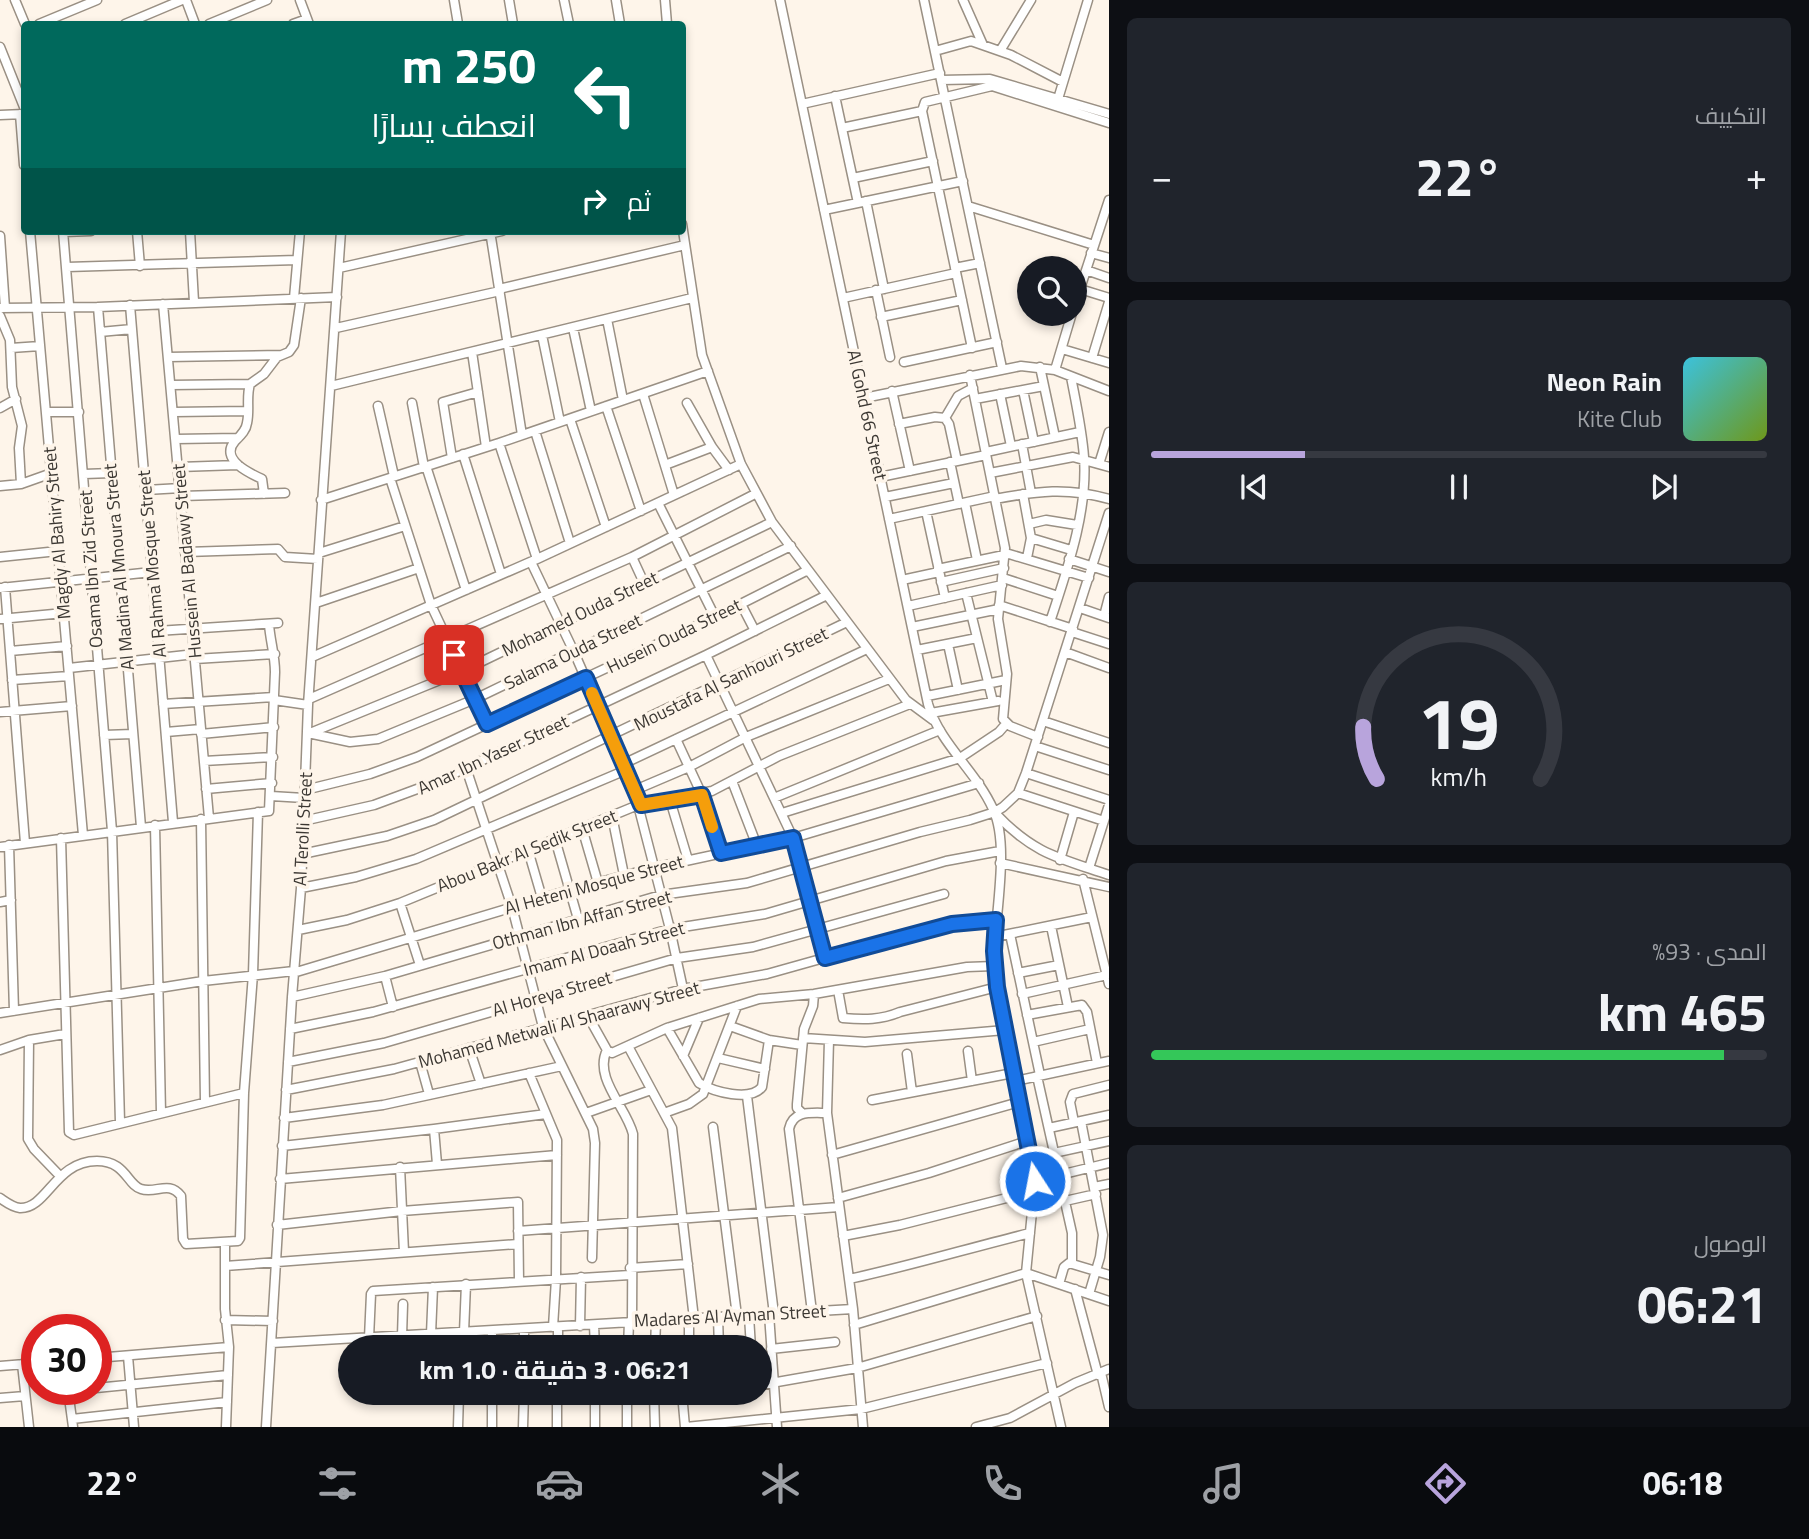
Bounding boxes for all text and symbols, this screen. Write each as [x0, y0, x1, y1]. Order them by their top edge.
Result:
text: 250 m [402, 27, 536, 102]
icon: left [560, 49, 651, 140]
text: التكييف [1695, 98, 1767, 133]
text: انعطف يسارًا [371, 101, 536, 149]
text: 22° [1415, 137, 1503, 216]
text: − [1151, 147, 1172, 205]
text: + [1746, 147, 1767, 205]
icon: right [575, 182, 613, 220]
text: ثم [627, 182, 651, 221]
map controls [1017, 256, 1087, 326]
button: search [1017, 256, 1087, 326]
street label: Al Gohd 66 Street [840, 347, 895, 483]
text: Neon Rain [1547, 362, 1662, 401]
text: Kite Club [1577, 401, 1662, 436]
street label: Magdy Al Bahiry Street [35, 445, 78, 621]
street label: Al Madina Al Mnoura Street [96, 462, 141, 672]
street label: Hussein Al Badawy Street [164, 462, 208, 660]
icon: previous [1235, 468, 1273, 506]
icon: pause [1440, 468, 1478, 506]
icon: next [1645, 468, 1683, 506]
street label: Al Rahma Mosque Street [130, 469, 173, 659]
street label: Osama Ibn Zid Street [71, 488, 109, 649]
street label: Mohamed Ouda Street [497, 564, 663, 663]
street label: Husein Ouda Street [602, 591, 746, 680]
street label: Salama Ouda Street [499, 606, 647, 697]
street label: Moustafa Al Sanhouri Street [629, 619, 833, 737]
pin [424, 625, 484, 685]
icon: arrive [435, 636, 473, 674]
text: 19 [1418, 668, 1500, 778]
street label: Amar Ibn Yaser Street [413, 707, 573, 801]
text: km/h [1431, 758, 1487, 796]
street label: Al Terolli Street [286, 771, 319, 887]
street label: Abou Bakr Al Sedik Street [433, 802, 622, 899]
street label: Al Heteni Mosque Street [501, 847, 687, 921]
street label: Othman Ibn Affan Street [489, 882, 675, 956]
street label: Imam Al Doaah Street [520, 914, 688, 983]
text: المدى · 93% [1652, 934, 1767, 969]
street label: Al Horeya Street [489, 963, 615, 1023]
text: 465 km [1598, 972, 1767, 1051]
street label: Mohamed Metwali Al Shaarawy Street [415, 974, 703, 1075]
position arrow [998, 1144, 1072, 1218]
text: الوصول [1694, 1226, 1767, 1261]
text: 06:21 [1637, 1264, 1767, 1343]
street label: Madares Al Ayman Street [633, 1297, 827, 1334]
speed limit sign: 30 [21, 1314, 112, 1405]
text: 06:21 · 3 دقيقة · 1.0 km [419, 1350, 691, 1389]
text: 22° [86, 1459, 140, 1507]
icon: filters [313, 1459, 362, 1508]
icon: car [535, 1459, 584, 1508]
icon: climate [756, 1459, 805, 1508]
icon: phone [978, 1459, 1027, 1508]
icon: music [1199, 1459, 1248, 1508]
icon: directions [1421, 1459, 1470, 1508]
text: 06:18 [1643, 1459, 1723, 1507]

